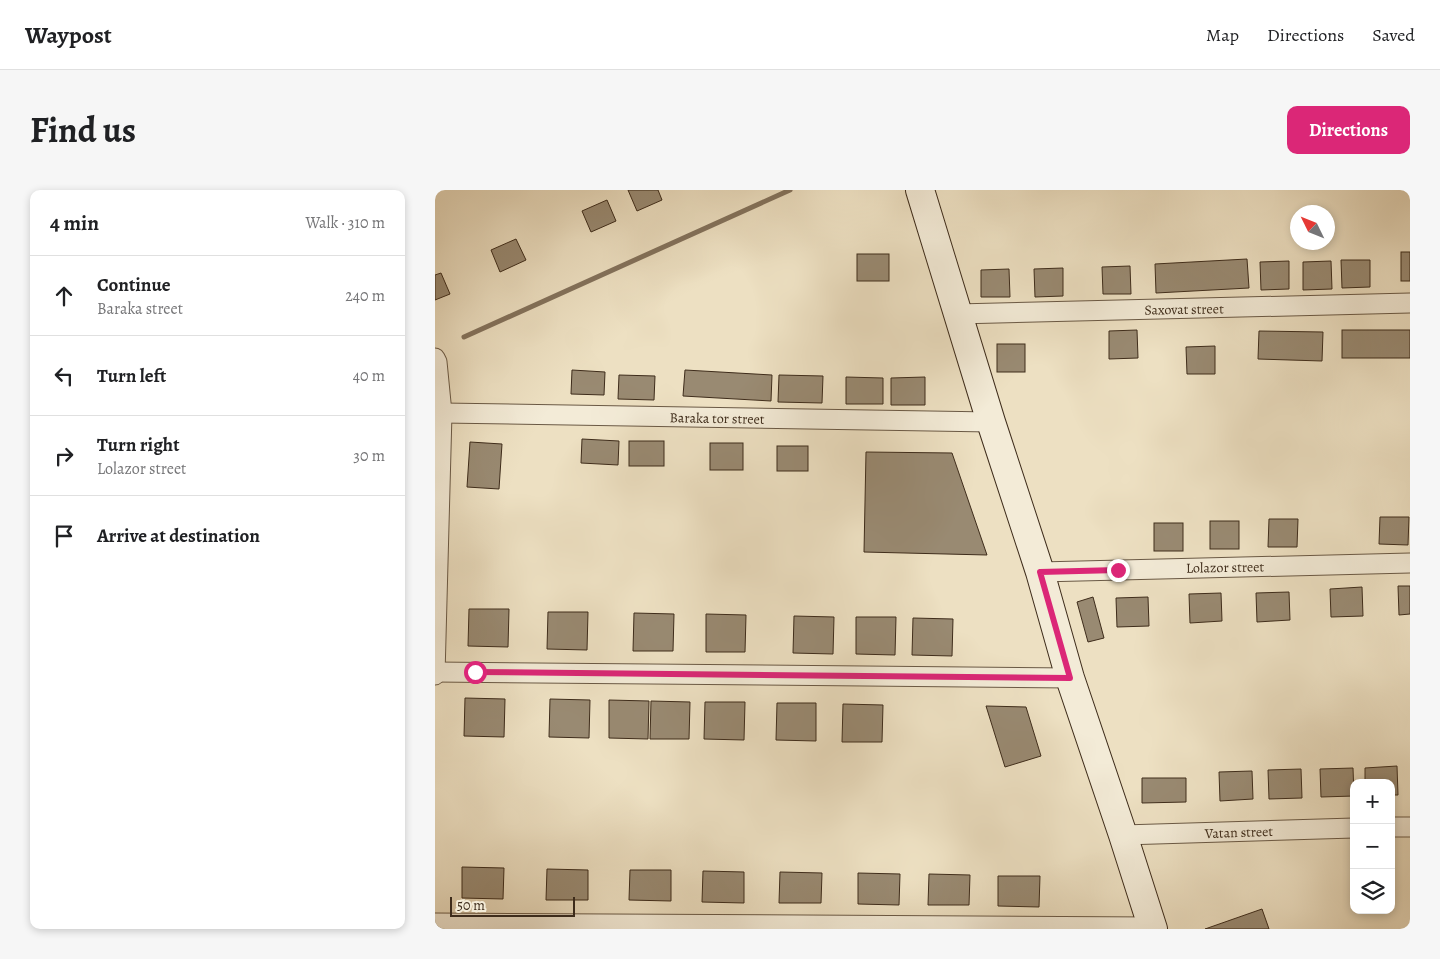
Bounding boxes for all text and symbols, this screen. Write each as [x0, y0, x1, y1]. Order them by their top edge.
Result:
text: Waypost [25, 19, 112, 51]
text: Map [1206, 23, 1239, 47]
text: Directions [1267, 23, 1344, 47]
text: Saved [1372, 23, 1415, 47]
text: Find us [30, 106, 136, 154]
button: Directions [1287, 106, 1410, 154]
north arrow [1290, 205, 1335, 250]
text: 4 min [50, 209, 99, 237]
text: Walk · 310 m [305, 212, 385, 234]
text: Continue [97, 272, 171, 298]
icon: ahead [50, 282, 78, 310]
text: 240 m [345, 285, 385, 307]
text: Baraka street [97, 298, 183, 320]
street label: Saxovat street [1144, 299, 1224, 320]
icon: left [50, 362, 78, 390]
text: Turn left [97, 363, 166, 389]
text: 40 m [353, 365, 385, 387]
street label: Baraka tor street [669, 408, 765, 429]
text: Turn right [97, 432, 179, 458]
icon: right [50, 442, 78, 470]
text: 30 m [353, 445, 385, 467]
text: Lolazor street [97, 458, 186, 480]
icon: arrive [50, 522, 78, 550]
text: Arrive at destination [97, 523, 260, 549]
street label: Lolazor street [1186, 557, 1265, 578]
route end [1107, 559, 1130, 582]
route start [464, 661, 487, 684]
map controls [1350, 779, 1395, 914]
button: + [1350, 779, 1395, 824]
street label: Vatan street [1204, 822, 1274, 843]
button: − [1350, 824, 1395, 869]
button: layers [1350, 869, 1395, 914]
scale bar [450, 894, 575, 917]
text: 50 m [457, 896, 485, 915]

